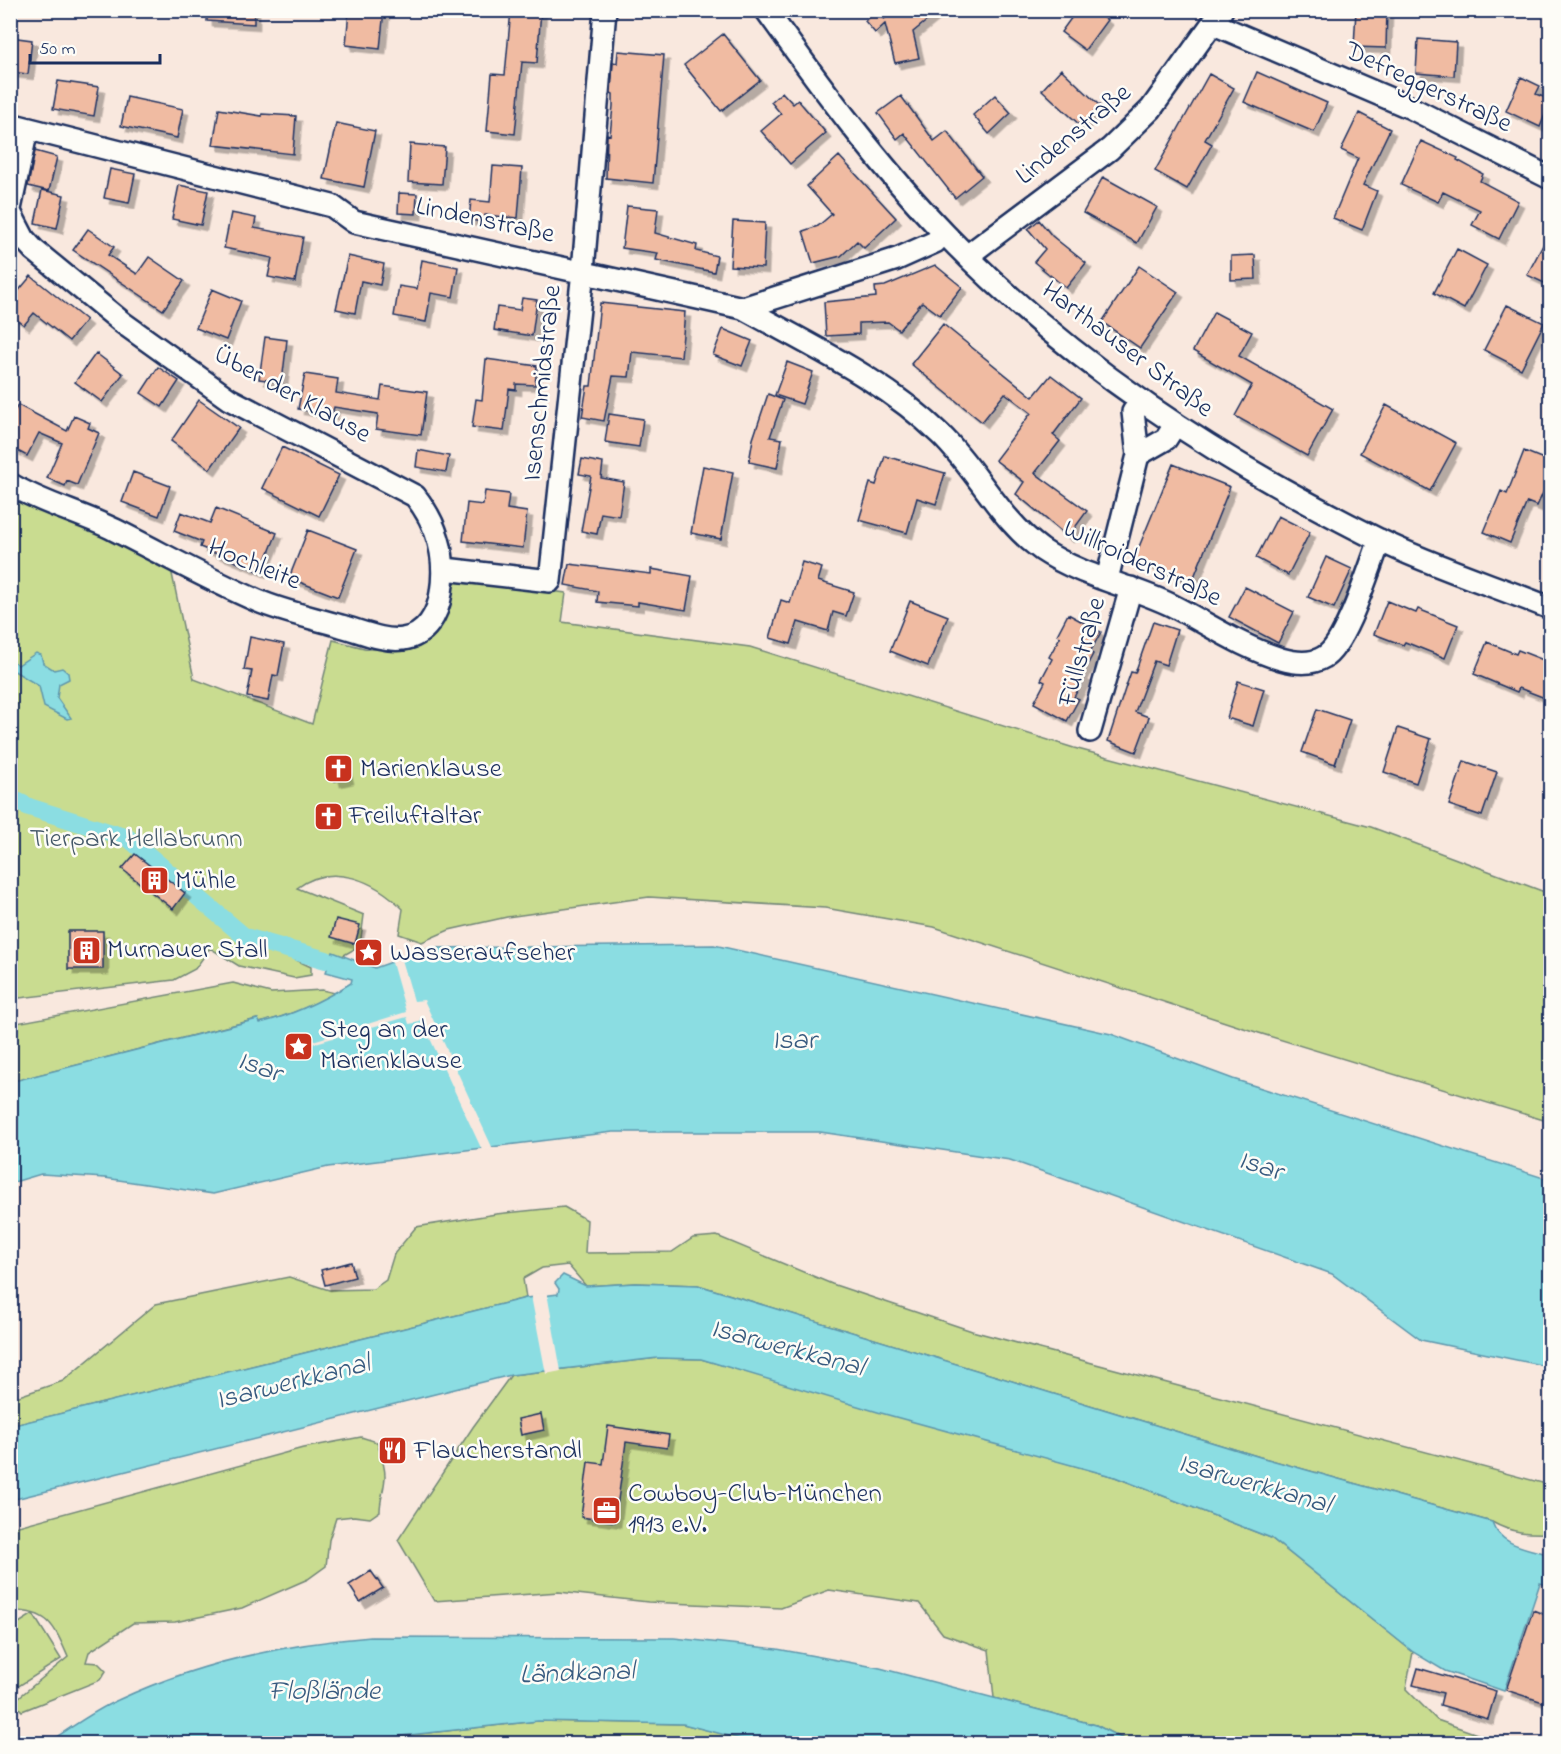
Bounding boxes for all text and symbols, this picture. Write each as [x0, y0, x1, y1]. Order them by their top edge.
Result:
scale bar [30, 27, 160, 65]
street label: Defreggerstraße [1337, 32, 1519, 144]
text: 50 m [39, 37, 76, 63]
street label: Lindenstraße [1008, 74, 1141, 195]
street label: Lindenstraße [412, 187, 559, 255]
street label: Harthauser Straße [1033, 272, 1222, 428]
street label: Isenschmidstraße [513, 282, 573, 483]
street label: Über der Klause [206, 336, 378, 455]
street label: Willroiderstraße [1056, 510, 1229, 618]
street label: Hochleite [202, 529, 307, 602]
street label: Füllstraße [1049, 592, 1117, 712]
place label: Marienklause [360, 750, 503, 789]
church icon: Marienklause [323, 753, 355, 785]
place label: Freiluftaltar [348, 797, 482, 836]
church icon: Freiluftaltar [312, 800, 344, 832]
park label: Tierpark Hellabrunn [29, 820, 243, 859]
place label: Mühle [175, 862, 237, 901]
building icon: Mühle [138, 865, 170, 897]
place label: Murnauer Stall [107, 931, 268, 970]
building icon: Murnauer Stall [70, 934, 102, 966]
place label: Wasseraufseher [390, 934, 576, 973]
place icon: Wasseraufseher [353, 937, 385, 969]
place label: Steg an der Marienklause [320, 1011, 463, 1081]
water label: Isar [772, 1021, 820, 1062]
place icon: Steg an der Marienklause [283, 1030, 315, 1062]
water label: Isar [231, 1041, 290, 1096]
water label: Isar [1232, 1141, 1291, 1194]
water label: Isarwerkkanal [706, 1309, 872, 1390]
water label: Isarwerkkanal [212, 1343, 378, 1422]
place label: Flaucherstandl [413, 1432, 582, 1471]
restaurant icon: Flaucherstandl [377, 1435, 409, 1467]
water label: Isarwerkkanal [1173, 1444, 1339, 1527]
place label: Cowboy-Club-München 1913 e.V. [628, 1475, 882, 1545]
office icon: Cowboy-Club-München 1913 e.V. [591, 1494, 623, 1526]
water label: Ländkanal [519, 1651, 639, 1696]
water label: Floßlände [268, 1672, 382, 1713]

